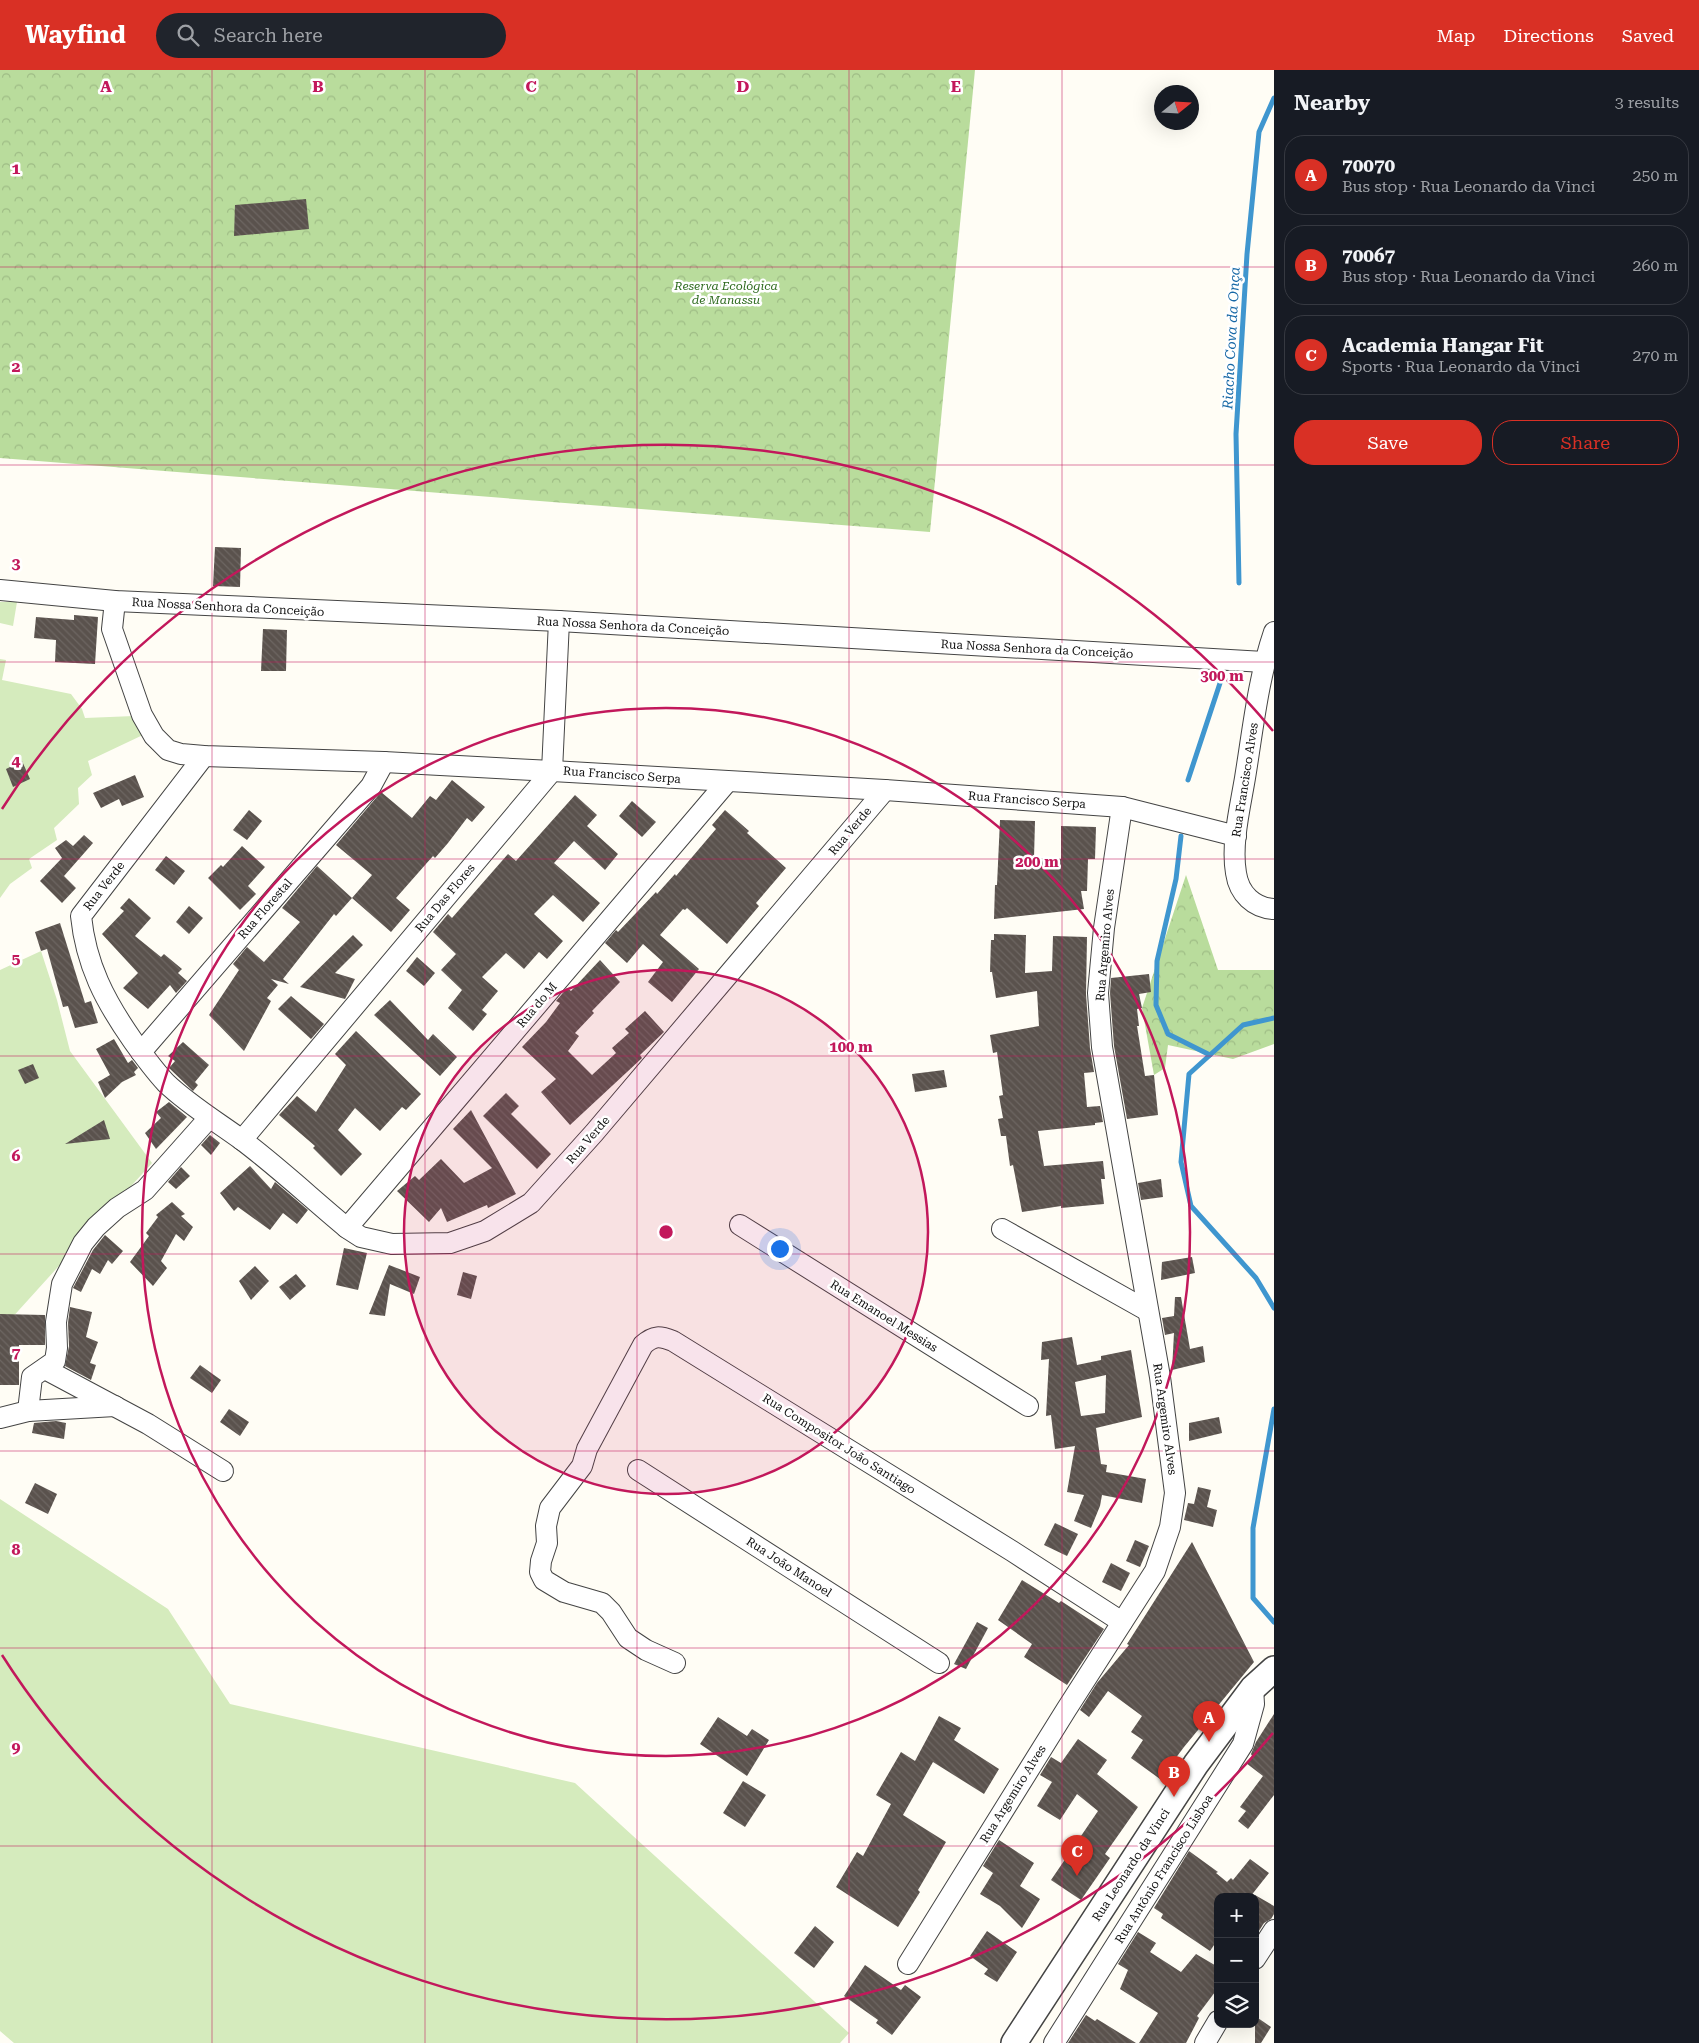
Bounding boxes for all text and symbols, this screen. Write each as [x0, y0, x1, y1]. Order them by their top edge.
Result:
search box [156, 13, 506, 58]
text: Wayfind [25, 21, 126, 49]
icon: search [174, 21, 202, 49]
text: Search here [214, 24, 323, 47]
text: Map [1437, 25, 1475, 46]
text: Directions [1503, 25, 1594, 46]
text: Saved [1622, 25, 1674, 46]
text: A [100, 77, 112, 96]
text: B [312, 77, 324, 96]
text: C [525, 77, 537, 96]
text: D [737, 77, 750, 96]
text: E [951, 77, 961, 96]
north arrow [1154, 85, 1199, 130]
text: Nearby [1294, 91, 1370, 115]
text: 3 results [1615, 93, 1679, 112]
text: 70070 [1342, 154, 1395, 177]
text: 1 [12, 159, 21, 178]
text: A [1305, 166, 1317, 185]
text: 250 m [1632, 166, 1678, 185]
text: Bus stop · Rua Leonardo da Vinci [1342, 177, 1595, 196]
text: 70067 [1342, 244, 1395, 267]
text: B [1305, 256, 1317, 275]
text: 260 m [1632, 256, 1678, 275]
water label: Riacho Cova da Onça [1219, 266, 1243, 411]
text: Bus stop · Rua Leonardo da Vinci [1342, 267, 1595, 286]
park label: Reserva Ecológica de Manassu [673, 279, 778, 307]
text: Academia Hangar Fit [1342, 334, 1544, 357]
text: C [1305, 346, 1317, 365]
text: 270 m [1632, 346, 1678, 365]
text: 2 [12, 357, 21, 376]
text: Sports · Rua Leonardo da Vinci [1342, 357, 1580, 376]
button: Save [1294, 420, 1482, 465]
button: Share [1492, 420, 1679, 465]
text: 3 [12, 554, 21, 573]
street label: Rua Nossa Senhora da Conceição [131, 595, 325, 619]
street label: Rua Nossa Senhora da Conceição [536, 614, 730, 638]
street label: Rua Nossa Senhora da Conceição [940, 637, 1134, 661]
text: 300 m [1200, 667, 1244, 685]
street label: Rua Francisco Alves [1229, 721, 1261, 838]
text: 4 [12, 751, 21, 770]
street label: Rua Francisco Serpa [563, 764, 682, 786]
street label: Rua Francisco Serpa [968, 789, 1087, 811]
street label: Rua Verde [826, 804, 874, 858]
text: 200 m [1015, 853, 1059, 871]
street label: Rua Verde [80, 858, 128, 913]
street label: Rua Das Flores [412, 861, 478, 935]
street label: Rua Florestal [235, 876, 295, 942]
street label: Rua Argemiro Alves [1093, 888, 1117, 1002]
text: 5 [12, 949, 21, 968]
street label: Rua do M [514, 980, 560, 1030]
text: 100 m [829, 1038, 873, 1056]
street label: Rua Verde [564, 1113, 613, 1167]
text: 6 [12, 1146, 21, 1165]
centre of rings [657, 1223, 675, 1241]
your location [767, 1236, 793, 1262]
street label: Rua Emanoel Messias [828, 1277, 940, 1355]
text: 7 [12, 1343, 21, 1362]
street label: Rua Argemiro Alves [1150, 1362, 1180, 1476]
street label: Rua Compositor João Santiago [760, 1391, 918, 1497]
street label: Rua João Manoel [744, 1534, 835, 1600]
text: 8 [12, 1540, 21, 1559]
pin: A [1193, 1701, 1225, 1742]
text: 9 [12, 1738, 21, 1757]
street label: Rua Argemiro Alves [977, 1742, 1049, 1845]
pin: B [1158, 1756, 1190, 1797]
street label: Rua Antônio Francisco Lisboa [1112, 1792, 1216, 1946]
street label: Rua Leonardo da Vinci [1089, 1806, 1173, 1924]
pin: C [1061, 1835, 1093, 1876]
map controls [1214, 1893, 1259, 2028]
button: + [1214, 1893, 1259, 1938]
button: − [1214, 1938, 1259, 1983]
button: layers [1214, 1983, 1259, 2028]

